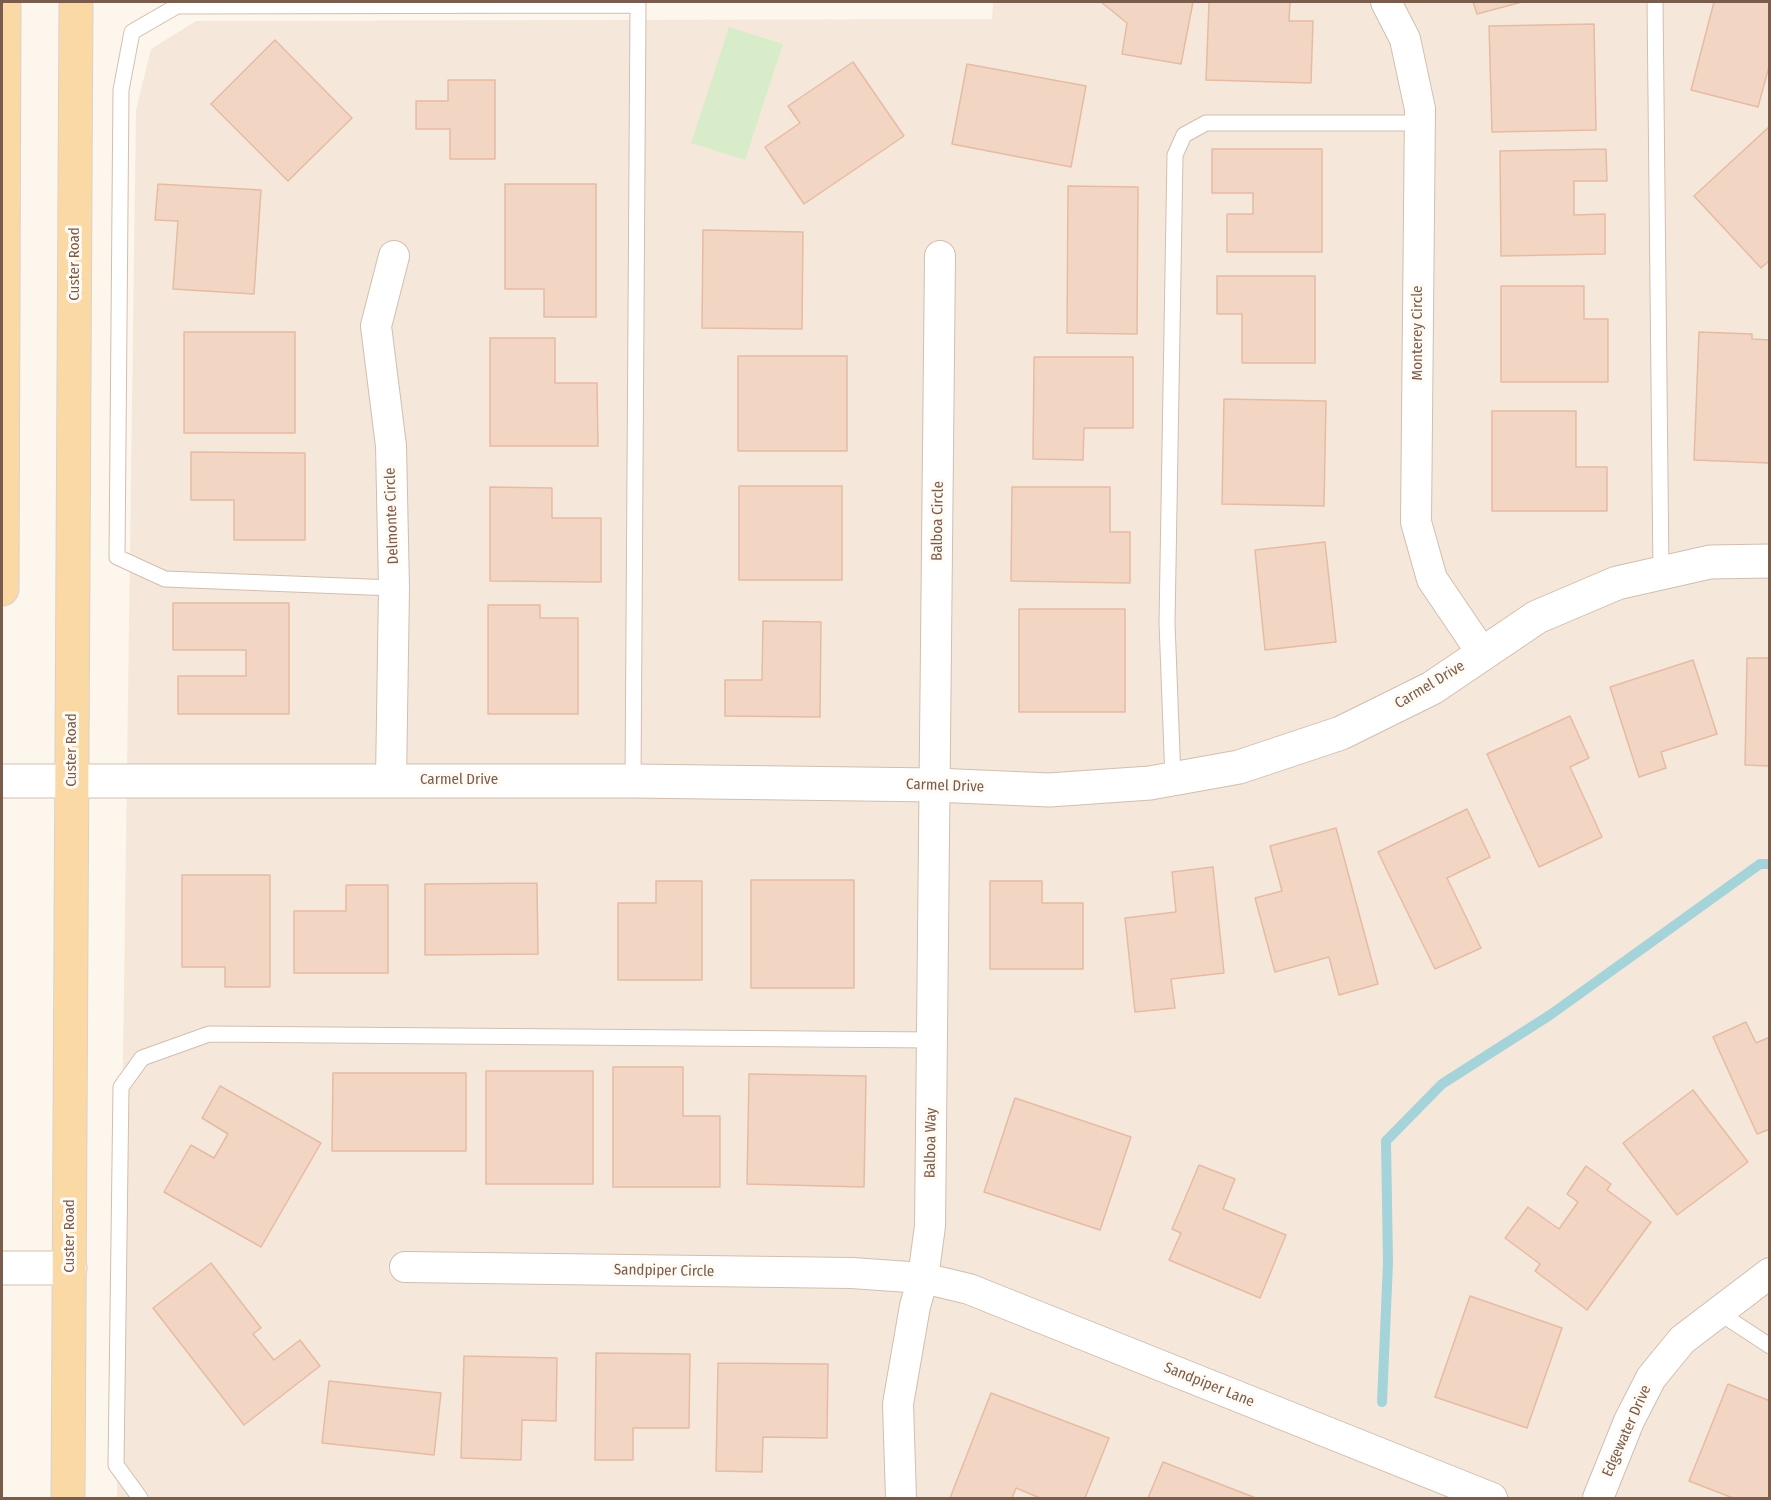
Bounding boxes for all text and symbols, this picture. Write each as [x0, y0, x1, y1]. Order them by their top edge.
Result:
street label: Custer Road [66, 227, 84, 301]
street label: Monterey Circle [1409, 286, 1427, 380]
street label: Delmonte Circle [381, 467, 403, 565]
street label: Balboa Circle [928, 481, 948, 561]
street label: Carmel Drive [1392, 657, 1468, 713]
street label: Custer Road [63, 713, 81, 787]
street label: Carmel Drive [420, 771, 498, 789]
street label: Carmel Drive [906, 776, 984, 796]
street label: Balboa Way [921, 1108, 941, 1178]
street label: Custer Road [61, 1199, 79, 1273]
street label: Sandpiper Circle [614, 1261, 714, 1281]
street label: Sandpiper Lane [1161, 1359, 1257, 1411]
street label: Edgewater Drive [1599, 1382, 1655, 1480]

